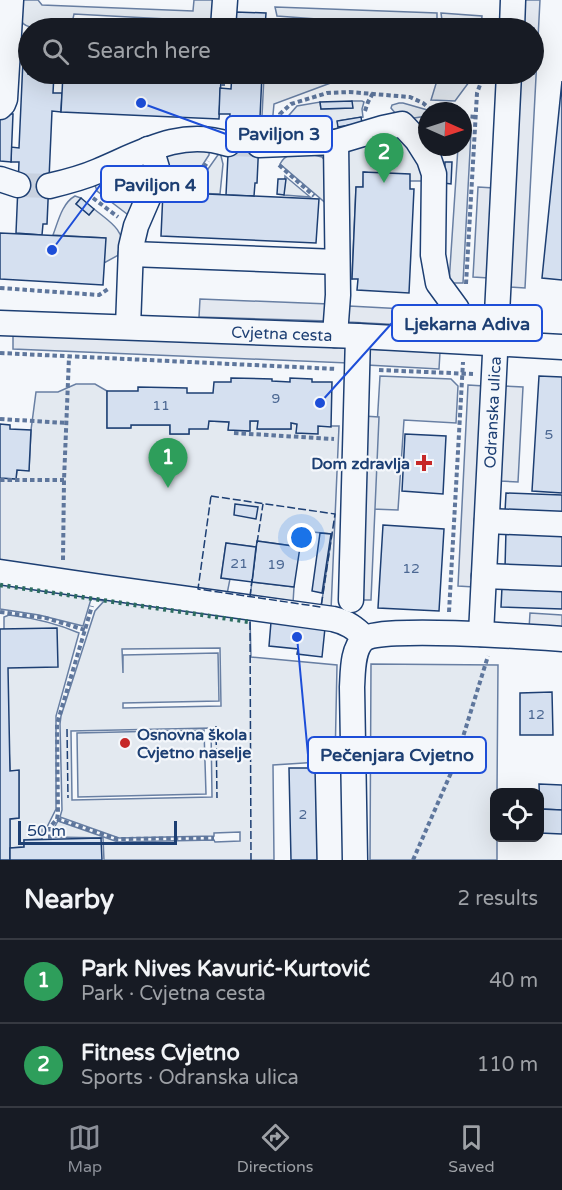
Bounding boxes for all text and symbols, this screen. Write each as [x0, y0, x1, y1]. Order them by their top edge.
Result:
search box [18, 18, 544, 84]
icon: search [39, 35, 72, 68]
text: Search here [87, 38, 211, 64]
north arrow [418, 102, 472, 156]
callout: Paviljon 3 [226, 116, 332, 152]
text: Paviljon 3 [238, 123, 320, 145]
pin: 2 [364, 134, 404, 183]
callout: Paviljon 4 [101, 166, 208, 202]
text: Paviljon 4 [114, 174, 197, 196]
callout: Ljekarna Adiva [392, 305, 542, 341]
text: Ljekarna Adiva [404, 313, 530, 335]
street label: Cvjetna cesta [231, 322, 333, 346]
street label: Odranska ulica [480, 356, 506, 469]
house number: 9 [272, 390, 280, 407]
house number: 11 [152, 397, 170, 414]
house number: 5 [545, 426, 553, 443]
pin: 1 [148, 438, 188, 488]
place label: Dom zdravlja [311, 454, 410, 474]
marker: Dom zdravlja [415, 454, 433, 472]
your location [287, 523, 316, 552]
house number: 21 [230, 555, 248, 572]
house number: 19 [267, 556, 285, 573]
house number: 12 [402, 560, 420, 577]
house number: 12 [527, 706, 545, 723]
place label: Osnovna škola Cvjetno naselje [137, 725, 251, 763]
marker: Osnovna škola Cvjetno naselje [118, 736, 132, 750]
callout: Pečenjara Cvjetno [308, 737, 486, 773]
text: Pečenjara Cvjetno [320, 744, 474, 766]
map controls [490, 788, 544, 842]
button: locate [490, 788, 544, 842]
house number: 2 [299, 806, 307, 823]
scale bar [18, 818, 177, 846]
text: 50 m [27, 821, 66, 841]
text: Nearby [24, 884, 114, 915]
text: 2 results [458, 887, 538, 911]
text: Park Nives Kavurić-Kurtović [81, 956, 370, 982]
text: 1 [37, 969, 50, 993]
text: 40 m [489, 969, 538, 993]
text: Park · Cvjetna cesta [81, 982, 266, 1006]
text: Fitness Cvjetno [81, 1040, 240, 1066]
text: 2 [37, 1053, 50, 1077]
text: 110 m [477, 1053, 538, 1077]
text: Sports · Odranska ulica [81, 1066, 299, 1090]
tab: Map [67, 1121, 102, 1177]
tab: Directions [237, 1121, 313, 1177]
tab: Saved [448, 1121, 495, 1177]

